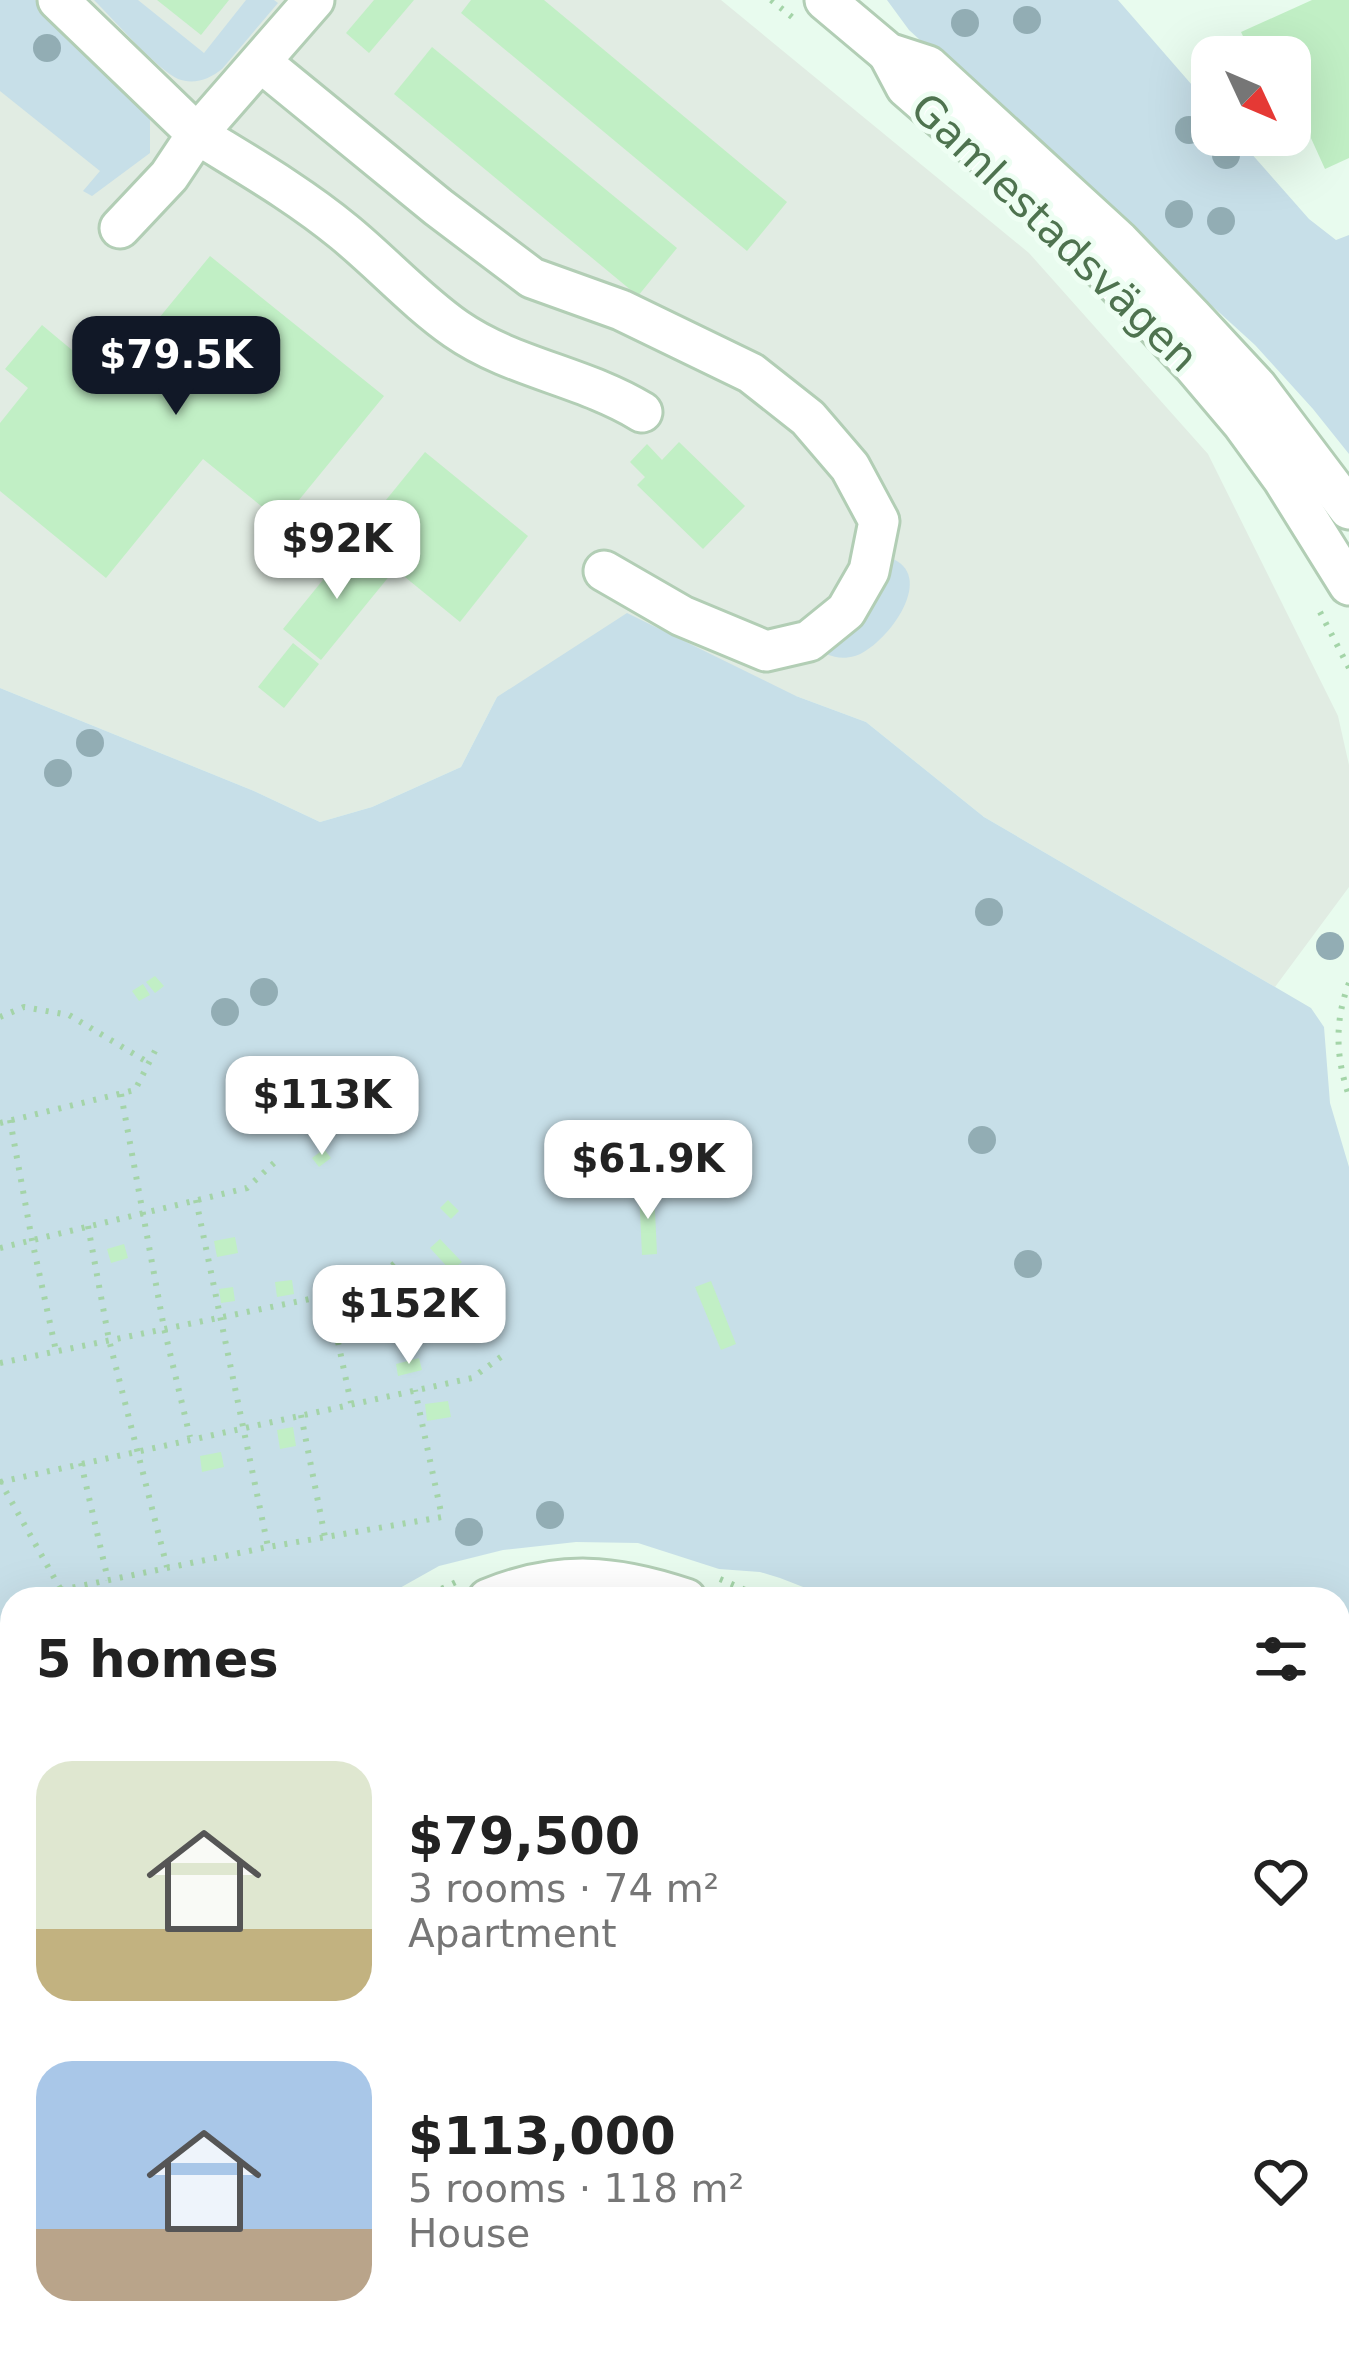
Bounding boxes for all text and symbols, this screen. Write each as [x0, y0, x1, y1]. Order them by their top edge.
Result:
north arrow [1191, 36, 1311, 156]
map controls [1191, 36, 1311, 156]
street label: Gamlestadsvägen [901, 83, 1208, 382]
pin: $79.5K [78, 316, 274, 418]
text: $79.5K [99, 332, 253, 377]
pin: $92K [266, 500, 408, 602]
text: $92K [281, 516, 393, 561]
pin: $113K [238, 1056, 406, 1158]
text: $113K [253, 1072, 391, 1117]
pin: $61.9K [550, 1120, 746, 1222]
text: $61.9K [571, 1136, 725, 1181]
pin: $152K [325, 1265, 493, 1367]
text: $152K [340, 1281, 478, 1326]
icon: filters [1248, 1626, 1314, 1692]
text: 5 homes [36, 1630, 279, 1689]
text: $79,500 [408, 1807, 640, 1866]
icon: home [132, 1809, 276, 1953]
icon: heart [1248, 1848, 1314, 1914]
text: 3 rooms · 74 m² [408, 1866, 719, 1911]
text: Apartment [408, 1911, 617, 1956]
text: $113,000 [408, 2107, 676, 2166]
icon: home [132, 2109, 276, 2253]
icon: heart [1248, 2148, 1314, 2214]
text: 5 rooms · 118 m² [408, 2166, 744, 2211]
text: House [408, 2211, 530, 2256]

